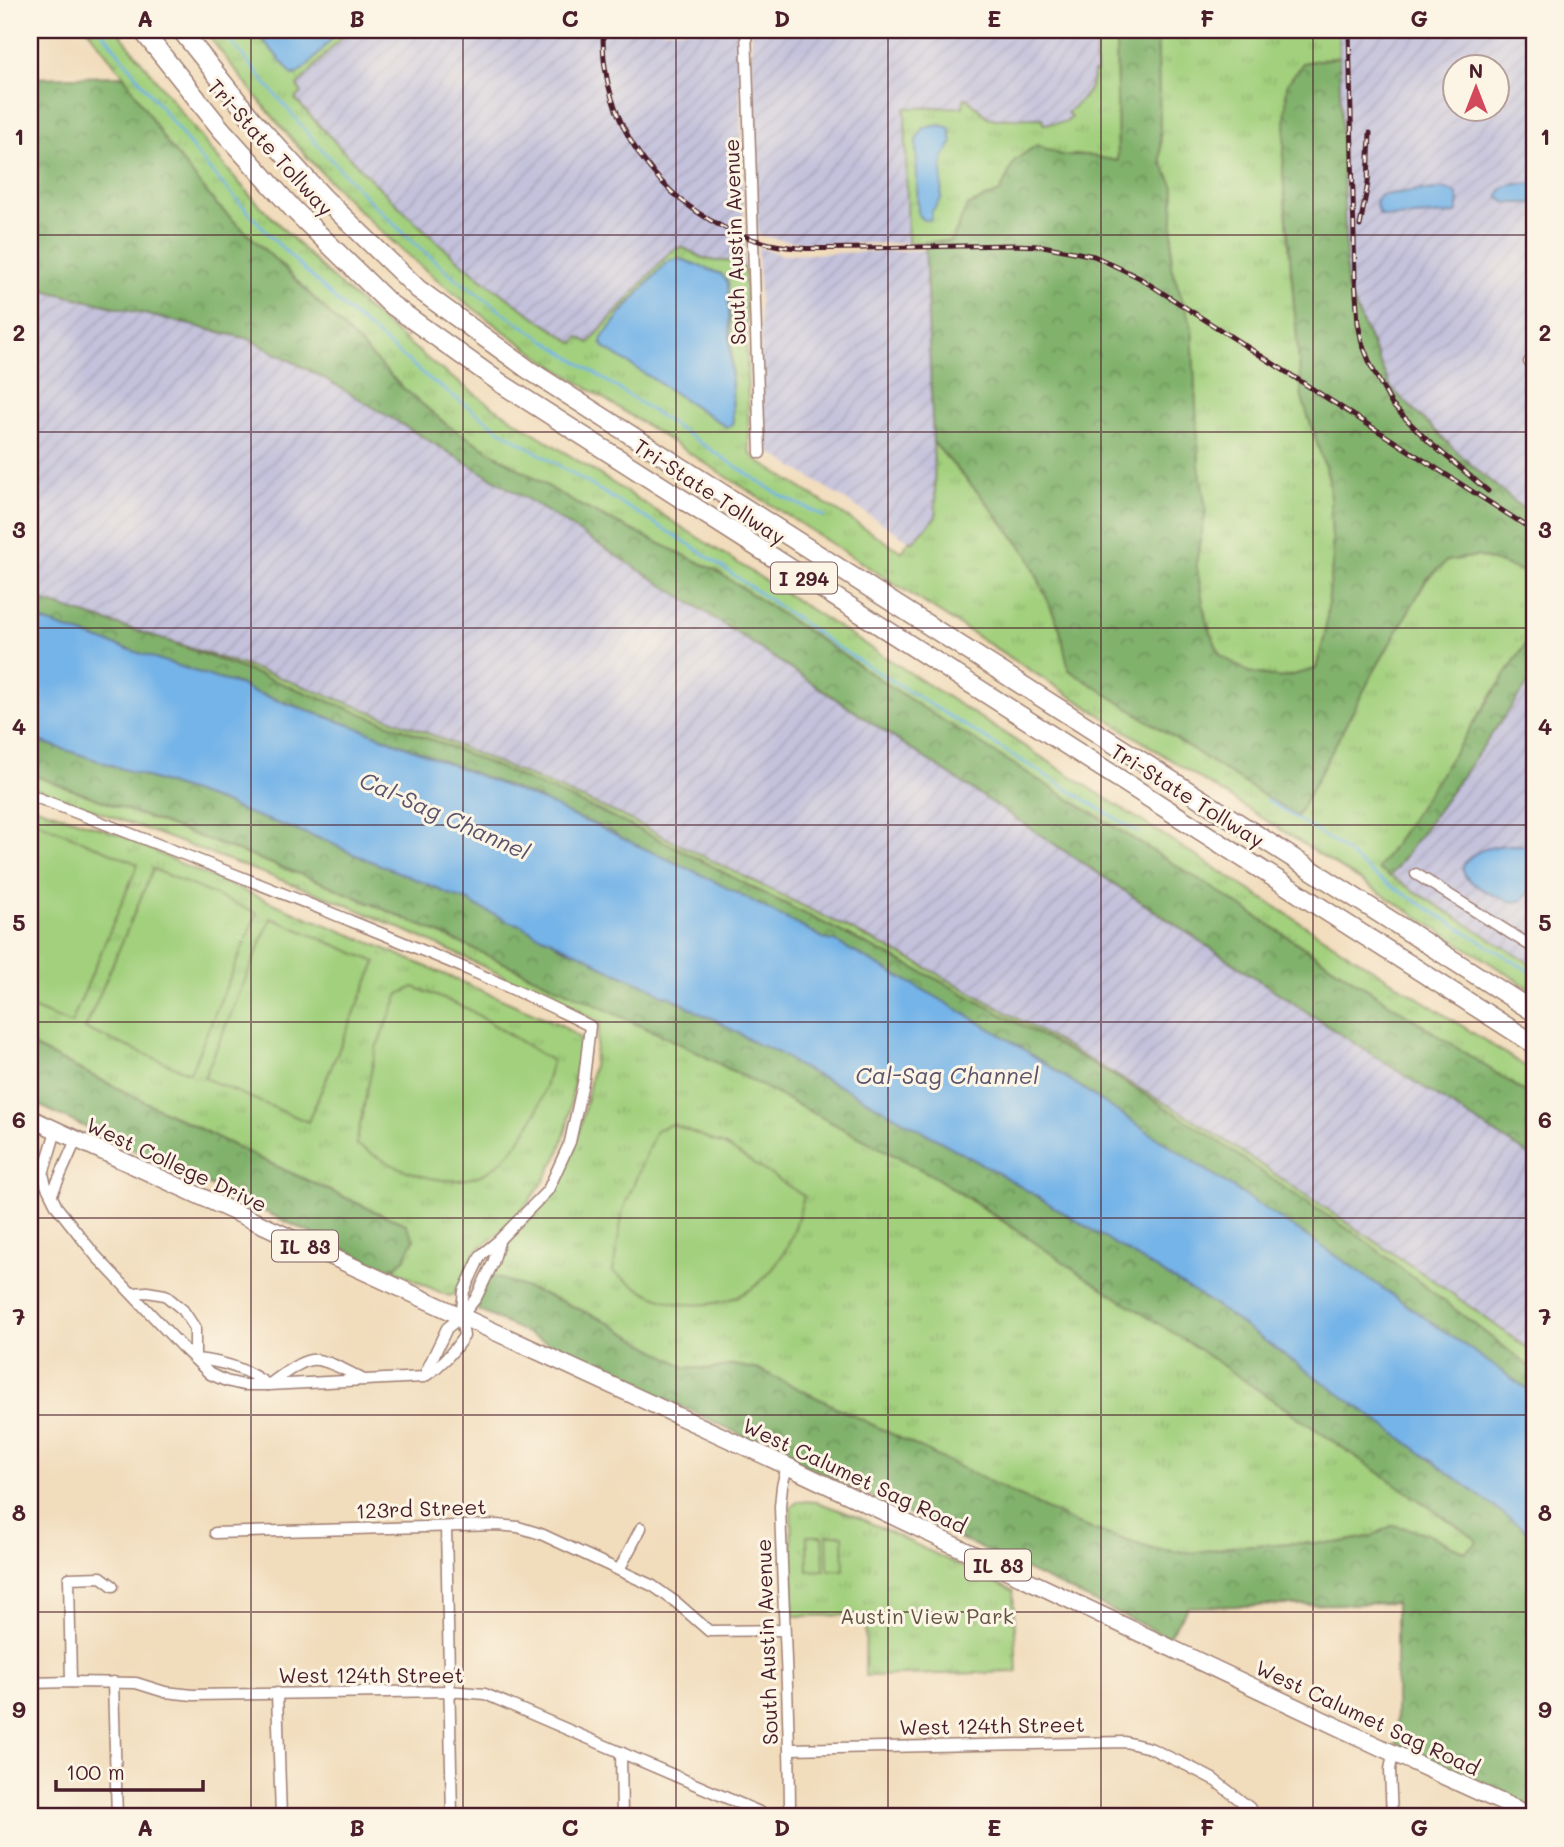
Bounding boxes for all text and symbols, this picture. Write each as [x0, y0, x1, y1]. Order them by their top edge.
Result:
text: A [137, 3, 153, 33]
text: B [349, 3, 365, 33]
text: C [561, 3, 579, 33]
text: D [774, 3, 790, 33]
text: E [987, 3, 1001, 33]
text: F [1200, 3, 1214, 33]
text: G [1410, 3, 1428, 33]
north arrow [1442, 52, 1512, 122]
text: N [1469, 58, 1483, 83]
street label: Tri-State Tollway [202, 73, 340, 221]
text: 1 [14, 121, 24, 151]
text: 1 [1540, 121, 1550, 151]
street label: South Austin Avenue [717, 138, 751, 346]
text: 2 [13, 317, 25, 347]
text: 2 [1539, 317, 1551, 347]
street label: Tri-State Tollway [629, 432, 791, 550]
text: 3 [12, 514, 26, 544]
text: 3 [1538, 514, 1552, 544]
road number: I 294 [771, 562, 837, 594]
text: 4 [12, 711, 26, 741]
text: 4 [1538, 711, 1552, 741]
street label: Tri-State Tollway [1106, 737, 1270, 853]
water label: Cal-Sag Channel [355, 764, 535, 866]
text: 5 [12, 907, 26, 937]
text: 5 [1538, 907, 1552, 937]
water label: Cal-Sag Channel [855, 1060, 1039, 1090]
text: 6 [12, 1104, 26, 1134]
text: 6 [1538, 1104, 1552, 1134]
street label: West College Drive [82, 1110, 272, 1218]
road number: IL 83 [272, 1230, 338, 1262]
text: 7 [13, 1301, 26, 1331]
text: 7 [1539, 1301, 1552, 1331]
street label: West Calumet Sag Road [739, 1411, 971, 1539]
street label: 123rd Street [355, 1492, 487, 1524]
text: 8 [12, 1497, 26, 1527]
text: 8 [1538, 1497, 1552, 1527]
street label: South Austin Avenue [749, 1538, 783, 1746]
road number: IL 83 [965, 1550, 1031, 1581]
park label: Austin View Park [840, 1602, 1014, 1629]
street label: West Calumet Sag Road [1252, 1653, 1484, 1781]
street label: West 124th Street [278, 1661, 464, 1688]
text: 9 [12, 1694, 26, 1724]
text: 9 [1538, 1694, 1552, 1724]
street label: West 124th Street [899, 1710, 1085, 1740]
scale bar [56, 1749, 203, 1793]
text: 100 m [66, 1758, 125, 1785]
text: A [137, 1812, 153, 1842]
text: B [349, 1812, 365, 1842]
text: C [561, 1812, 579, 1842]
text: D [774, 1812, 790, 1842]
text: E [987, 1812, 1001, 1842]
text: F [1200, 1812, 1214, 1842]
text: G [1410, 1812, 1428, 1842]

